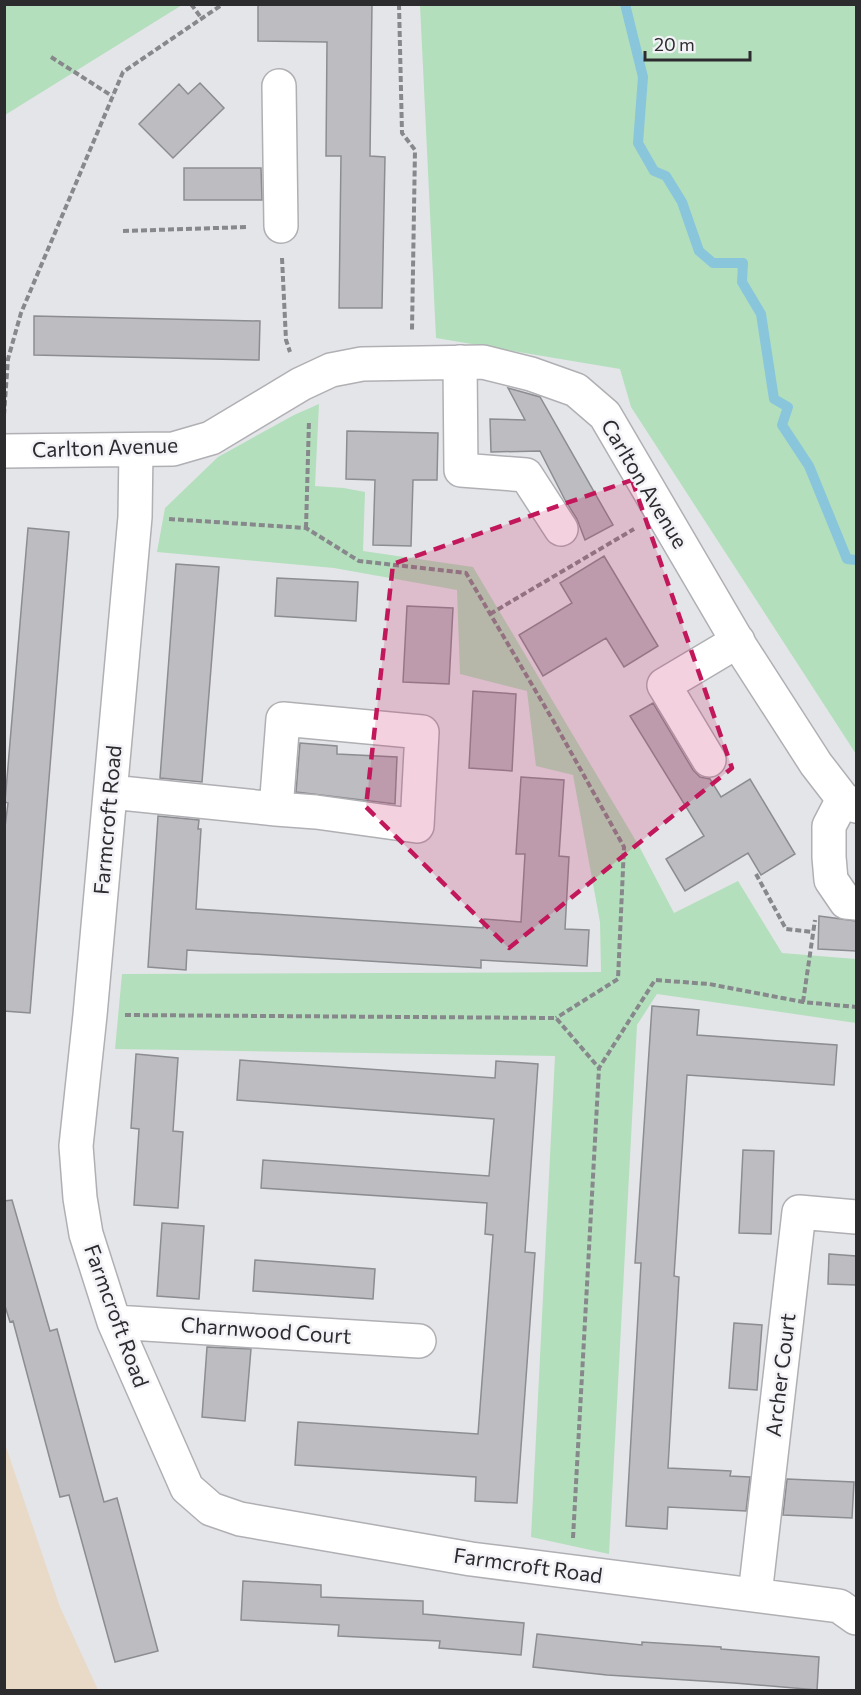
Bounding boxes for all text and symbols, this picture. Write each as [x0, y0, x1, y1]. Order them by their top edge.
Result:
scale bar [645, 24, 750, 62]
text: 20 m [654, 33, 695, 55]
street label: Carlton Avenue [597, 414, 694, 552]
street label: Carlton Avenue [31, 431, 178, 462]
street label: Farmcroft Road [88, 744, 125, 896]
street label: Farmcroft Road [80, 1241, 155, 1390]
street label: Charnwood Court [180, 1311, 352, 1348]
street label: Archer Court [760, 1312, 799, 1438]
street label: Farmcroft Road [452, 1542, 604, 1587]

